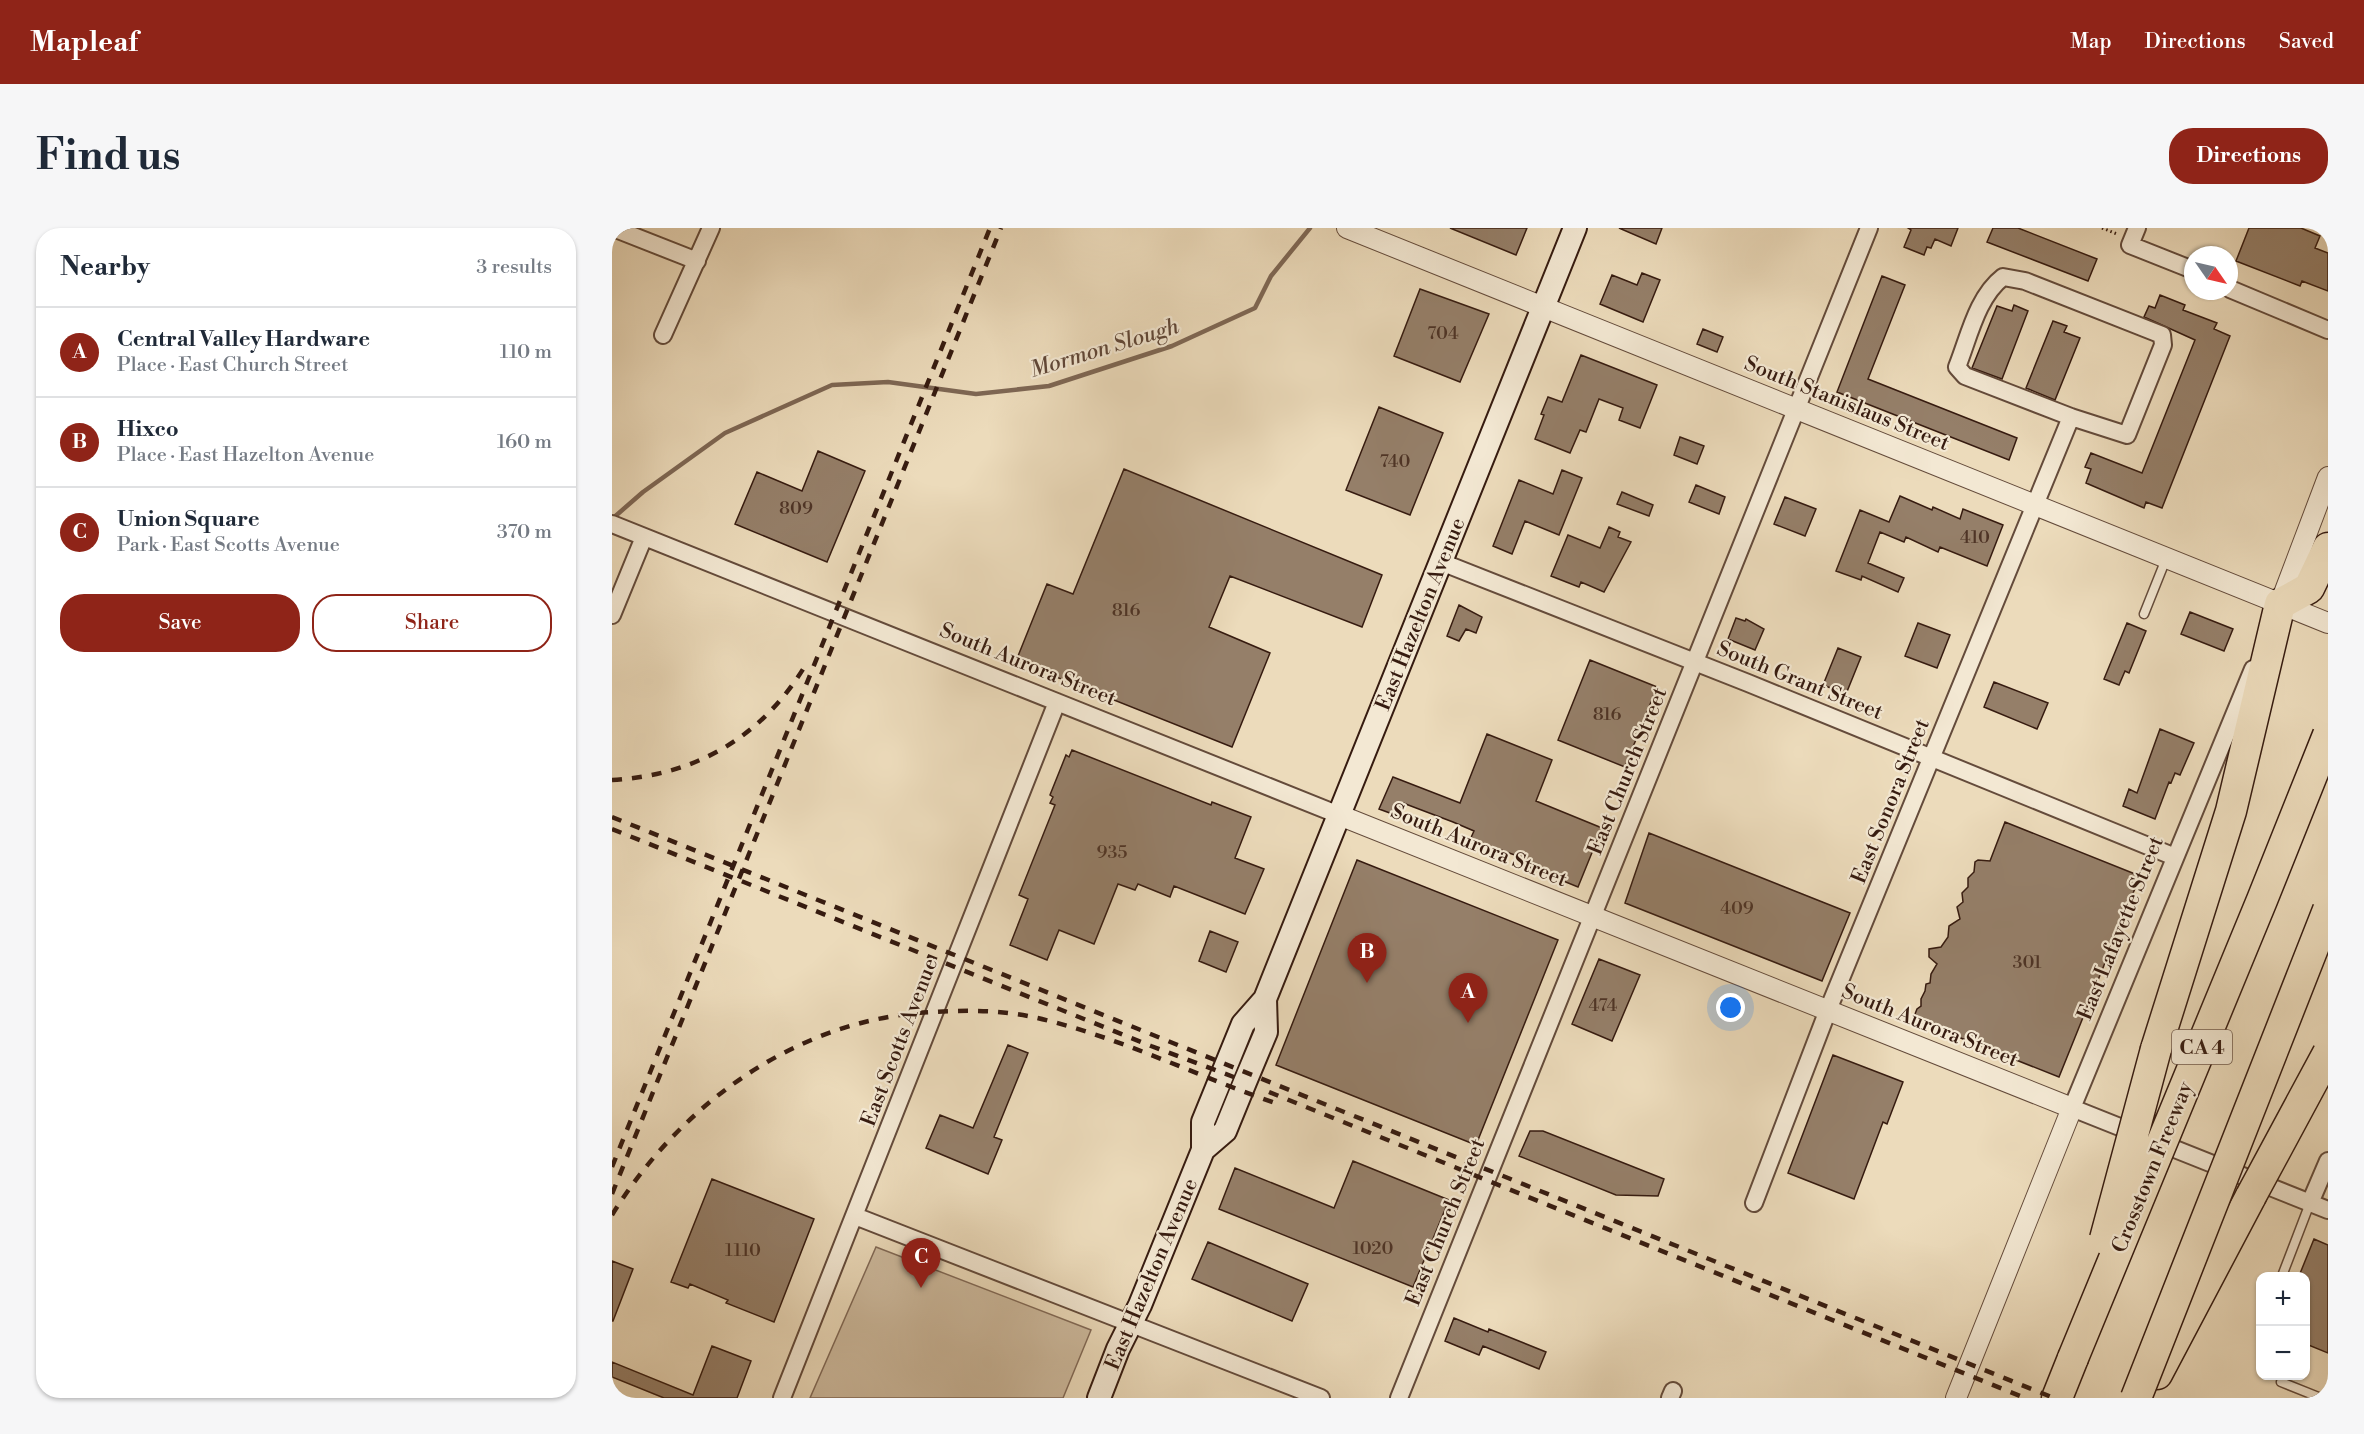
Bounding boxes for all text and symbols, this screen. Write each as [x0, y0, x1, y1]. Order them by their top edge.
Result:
text: Mapleaf [30, 25, 138, 60]
text: Map [2070, 29, 2112, 55]
text: Directions [2145, 29, 2246, 55]
text: Saved [2279, 29, 2334, 55]
button: Directions [2169, 128, 2328, 184]
text: Find us [36, 130, 180, 183]
north arrow [2184, 246, 2238, 300]
text: Nearby [60, 251, 150, 283]
text: 3 results [476, 255, 552, 280]
water label: Mormon Slough [1027, 313, 1183, 384]
house number: 704 [1427, 322, 1459, 345]
text: Central Valley Hardware [117, 326, 370, 353]
text: A [72, 340, 87, 365]
text: 110 m [500, 340, 552, 365]
street label: South Stanislaus Street [1740, 351, 1953, 457]
text: Place · East Church Street [117, 353, 348, 378]
text: Hixco [117, 416, 179, 443]
text: B [72, 430, 87, 455]
text: 160 m [497, 430, 552, 455]
text: Place · East Hazelton Avenue [117, 443, 374, 468]
house number: 740 [1380, 450, 1410, 473]
house number: 809 [779, 497, 813, 520]
text: Union Square [117, 506, 260, 533]
street label: East Hazelton Avenue [1370, 514, 1472, 715]
text: C [72, 520, 87, 545]
text: 370 m [497, 520, 552, 545]
house number: 410 [1960, 526, 1990, 549]
text: Park · East Scotts Avenue [117, 533, 340, 558]
button: Save [60, 594, 300, 652]
button: Share [312, 594, 552, 652]
house number: 816 [1112, 599, 1140, 622]
street label: South Aurora Street [936, 618, 1120, 712]
street label: South Grant Street [1713, 636, 1887, 726]
street label: East Church Street [1582, 683, 1674, 859]
house number: 816 [1593, 703, 1621, 726]
street label: East Sonora Street [1846, 715, 1936, 888]
street label: South Aurora Street [1387, 799, 1571, 893]
street label: East Lafayette Street [2072, 832, 2170, 1024]
house number: 935 [1097, 841, 1127, 864]
house number: 409 [1720, 897, 1754, 920]
pin: B [1348, 934, 1386, 983]
house number: 301 [2012, 951, 2042, 974]
street label: East Scotts Avenue [856, 955, 944, 1130]
pin: A [1448, 974, 1488, 1023]
street label: South Aurora Street [1838, 979, 2022, 1073]
your location [1716, 993, 1745, 1022]
house number: 474 [1589, 994, 1618, 1017]
road number: CA 4 [2172, 1030, 2232, 1064]
street label: Crosstown Freeway [2107, 1077, 2199, 1257]
street label: East Church Street [1400, 1134, 1492, 1310]
street label: East Hazelton Avenue [1100, 1175, 1204, 1374]
house number: 1020 [1352, 1237, 1394, 1260]
pin: C [902, 1238, 940, 1288]
house number: 1110 [725, 1239, 761, 1262]
map controls [2256, 1272, 2310, 1380]
button: + [2256, 1272, 2310, 1326]
button: − [2256, 1326, 2310, 1380]

